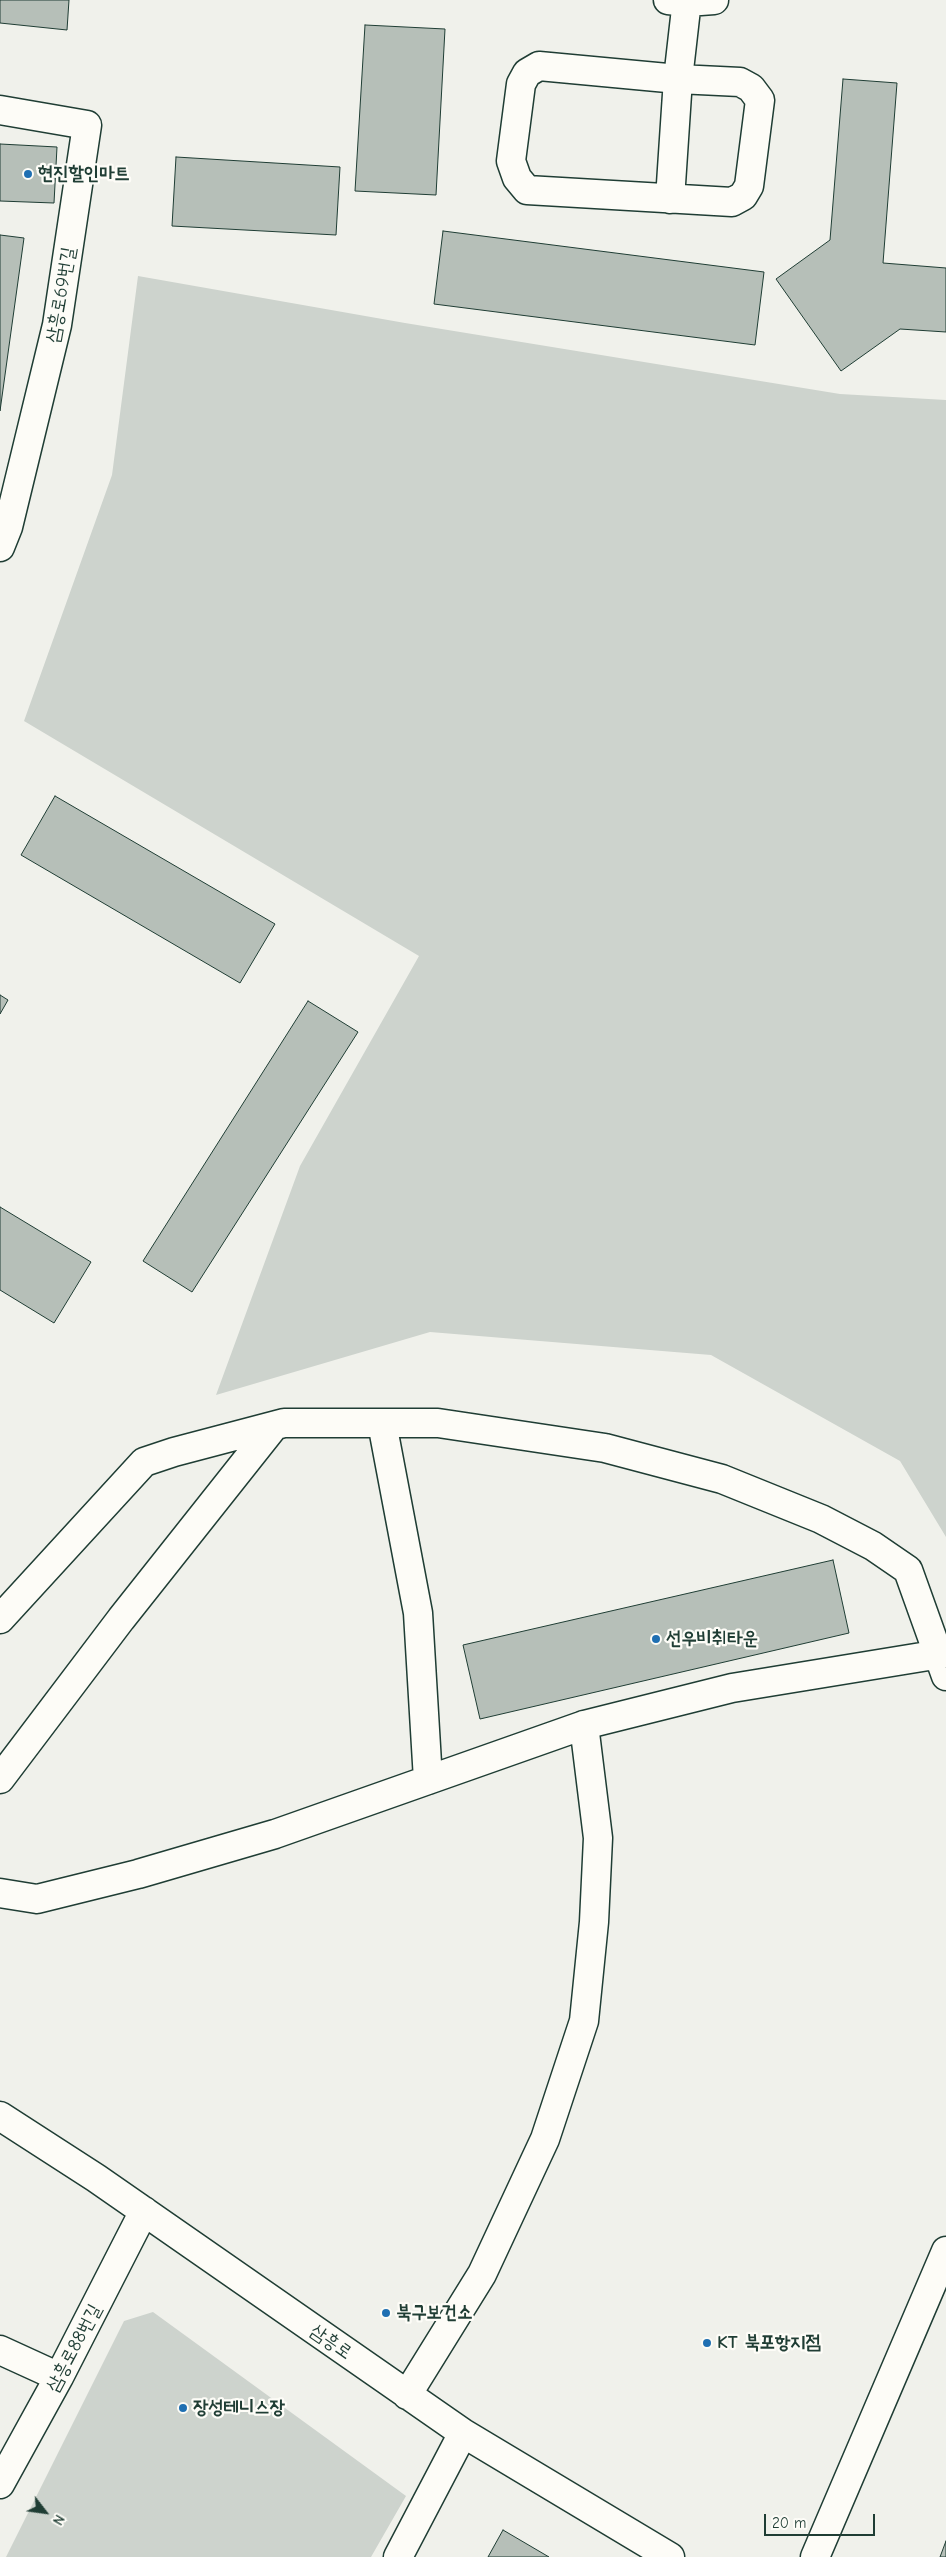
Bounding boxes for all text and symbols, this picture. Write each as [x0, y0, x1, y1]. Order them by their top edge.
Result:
place label: 현진할인마트 [38, 163, 130, 185]
marker: 현진할인마트 [22, 168, 34, 180]
street label: 삼흥로69번길 [41, 245, 81, 345]
place label: 선우비취타운 [666, 1628, 758, 1650]
marker: 선우비취타운 [650, 1633, 662, 1645]
street label: 삼흥로88번길 [41, 2300, 107, 2396]
place label: 북구보건소 [396, 2302, 472, 2324]
marker: 북구보건소 [380, 2307, 392, 2319]
street label: 삼흥로 [306, 2320, 356, 2364]
place label: KT 북포항지점 [717, 2332, 821, 2354]
marker: KT 북포항지점 [701, 2337, 713, 2349]
place label: 장성테니스장 [193, 2397, 285, 2419]
marker: 장성테니스장 [177, 2402, 189, 2414]
north arrow [20, 2487, 70, 2537]
scale bar [766, 2504, 877, 2536]
text: N [49, 2512, 68, 2528]
text: 20 m [772, 2514, 806, 2532]

